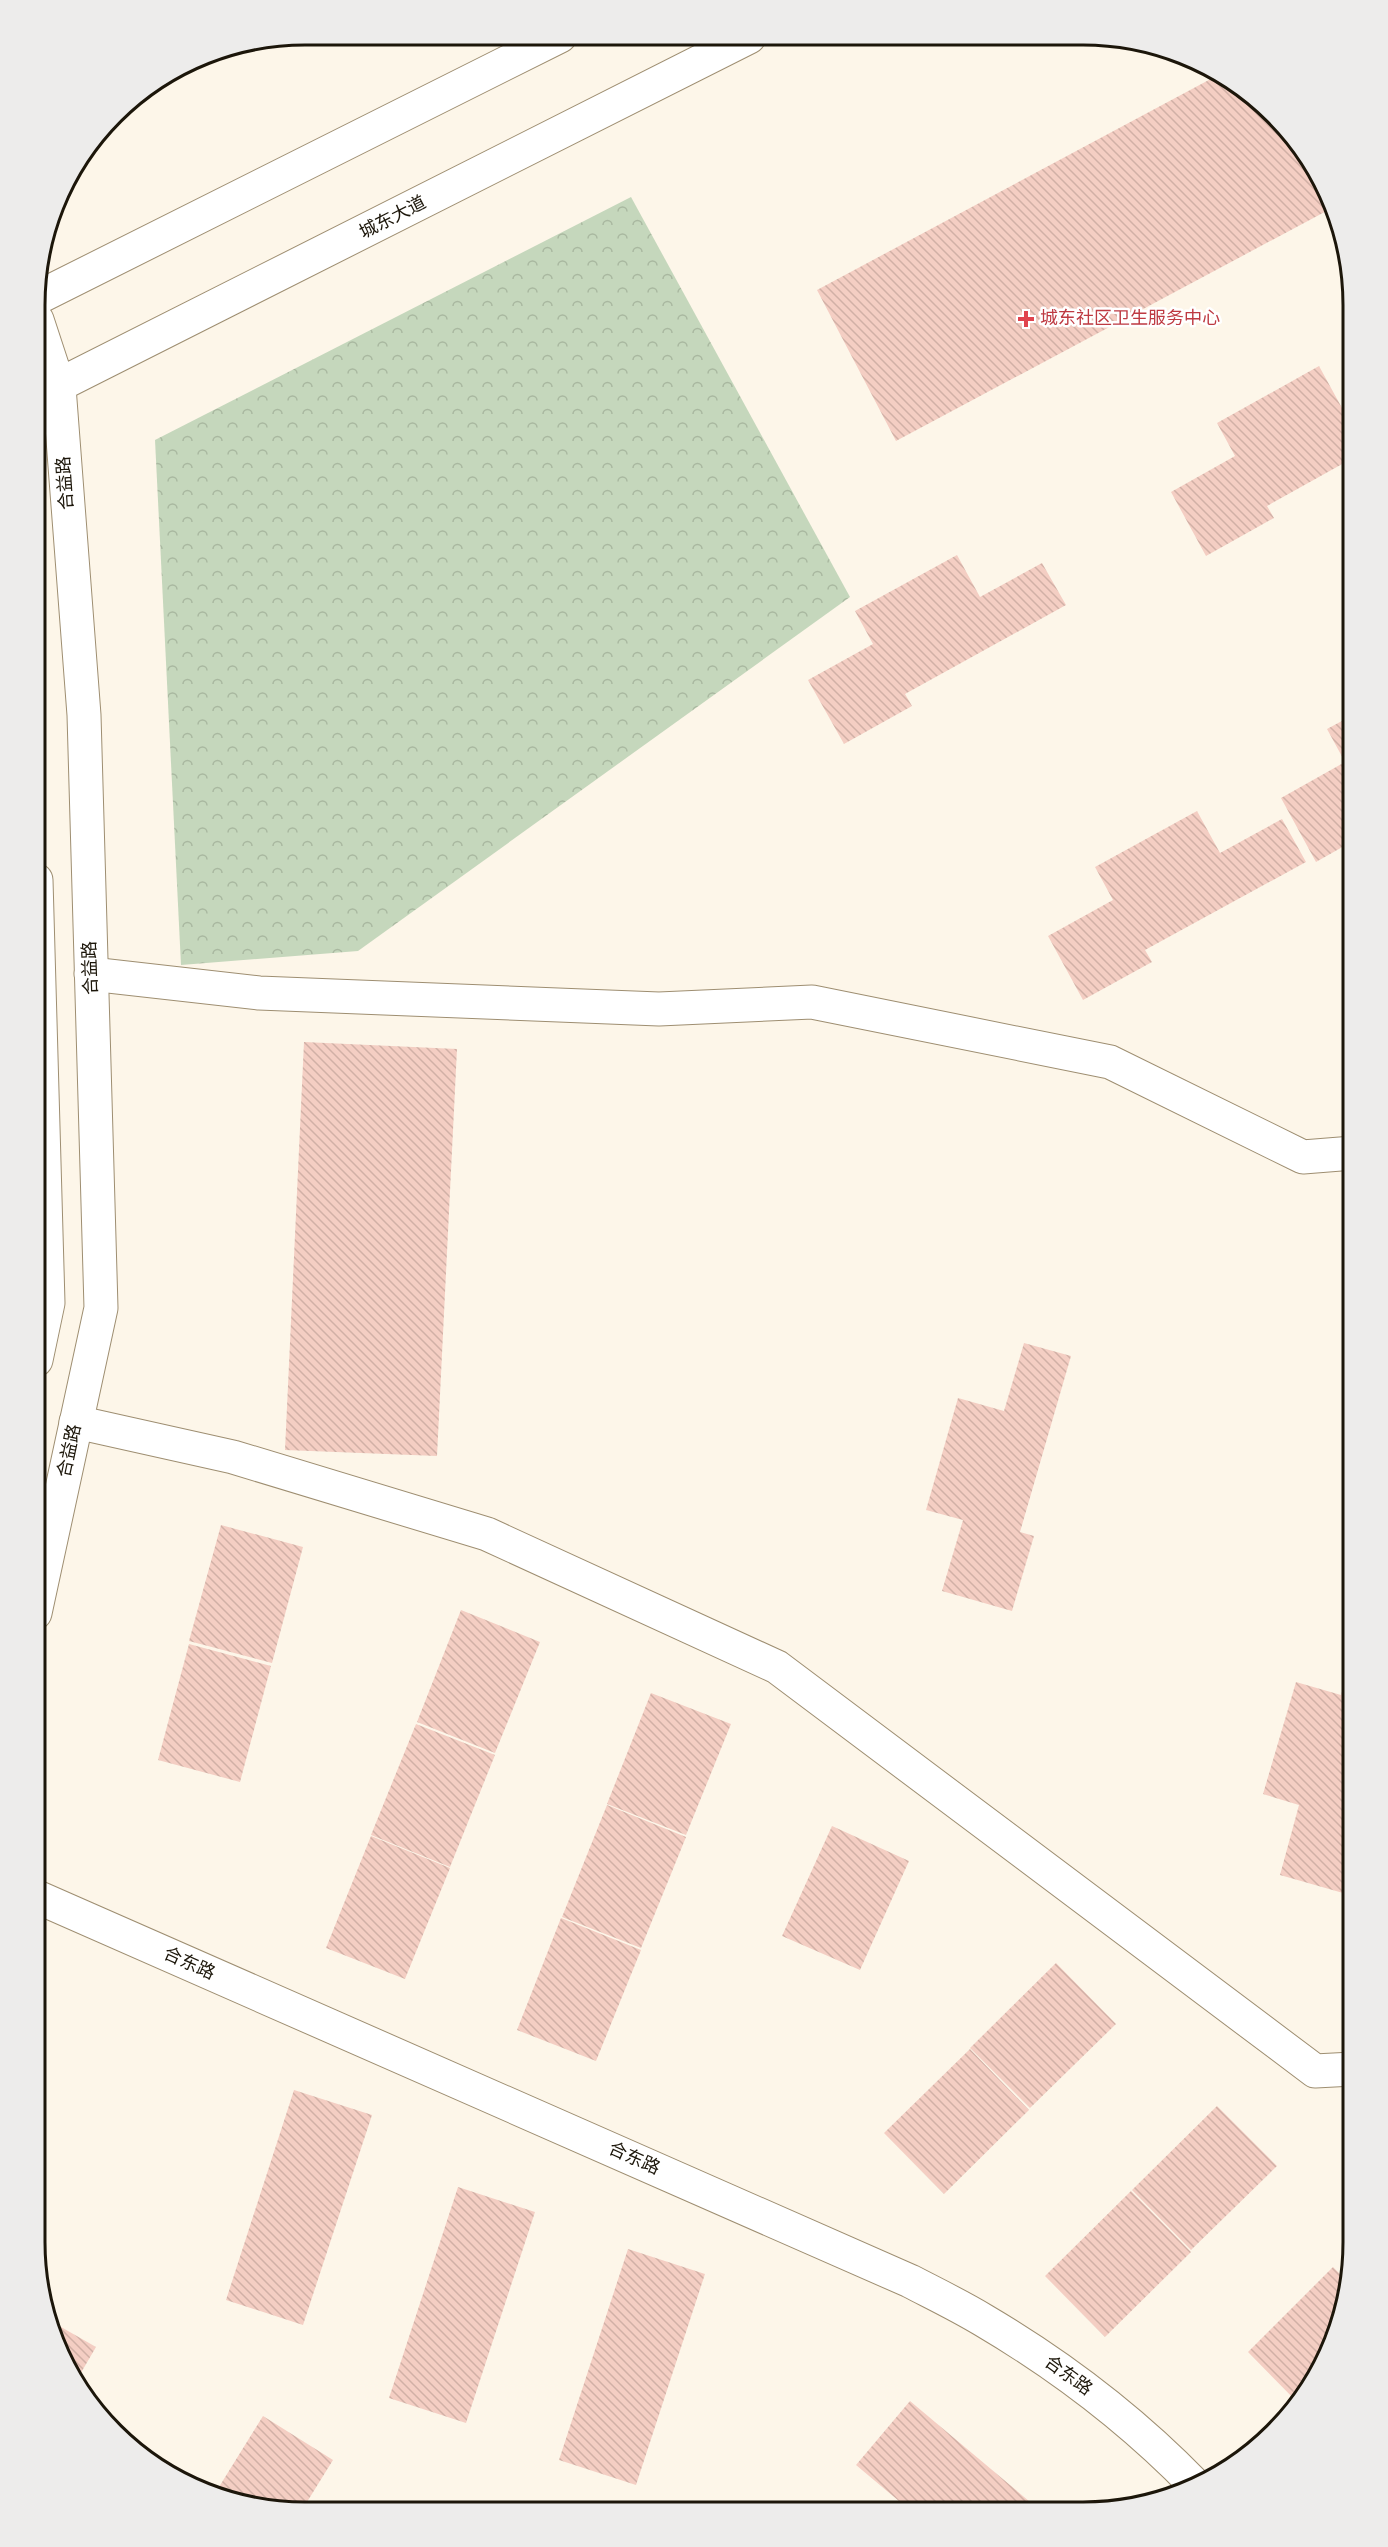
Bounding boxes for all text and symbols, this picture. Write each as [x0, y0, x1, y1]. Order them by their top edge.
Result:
street label: 城东大道 [356, 192, 429, 242]
place label: 城东社区卫生服务中心 [1040, 308, 1220, 328]
marker: 城东社区卫生服务中心 [1017, 310, 1035, 328]
street label: 合益路 [53, 455, 77, 511]
street label: 合益路 [79, 941, 101, 995]
street label: 合益路 [54, 1422, 84, 1479]
street label: 合东路 [161, 1943, 218, 1983]
street label: 合东路 [606, 2138, 663, 2178]
street label: 合东路 [1041, 2351, 1096, 2399]

